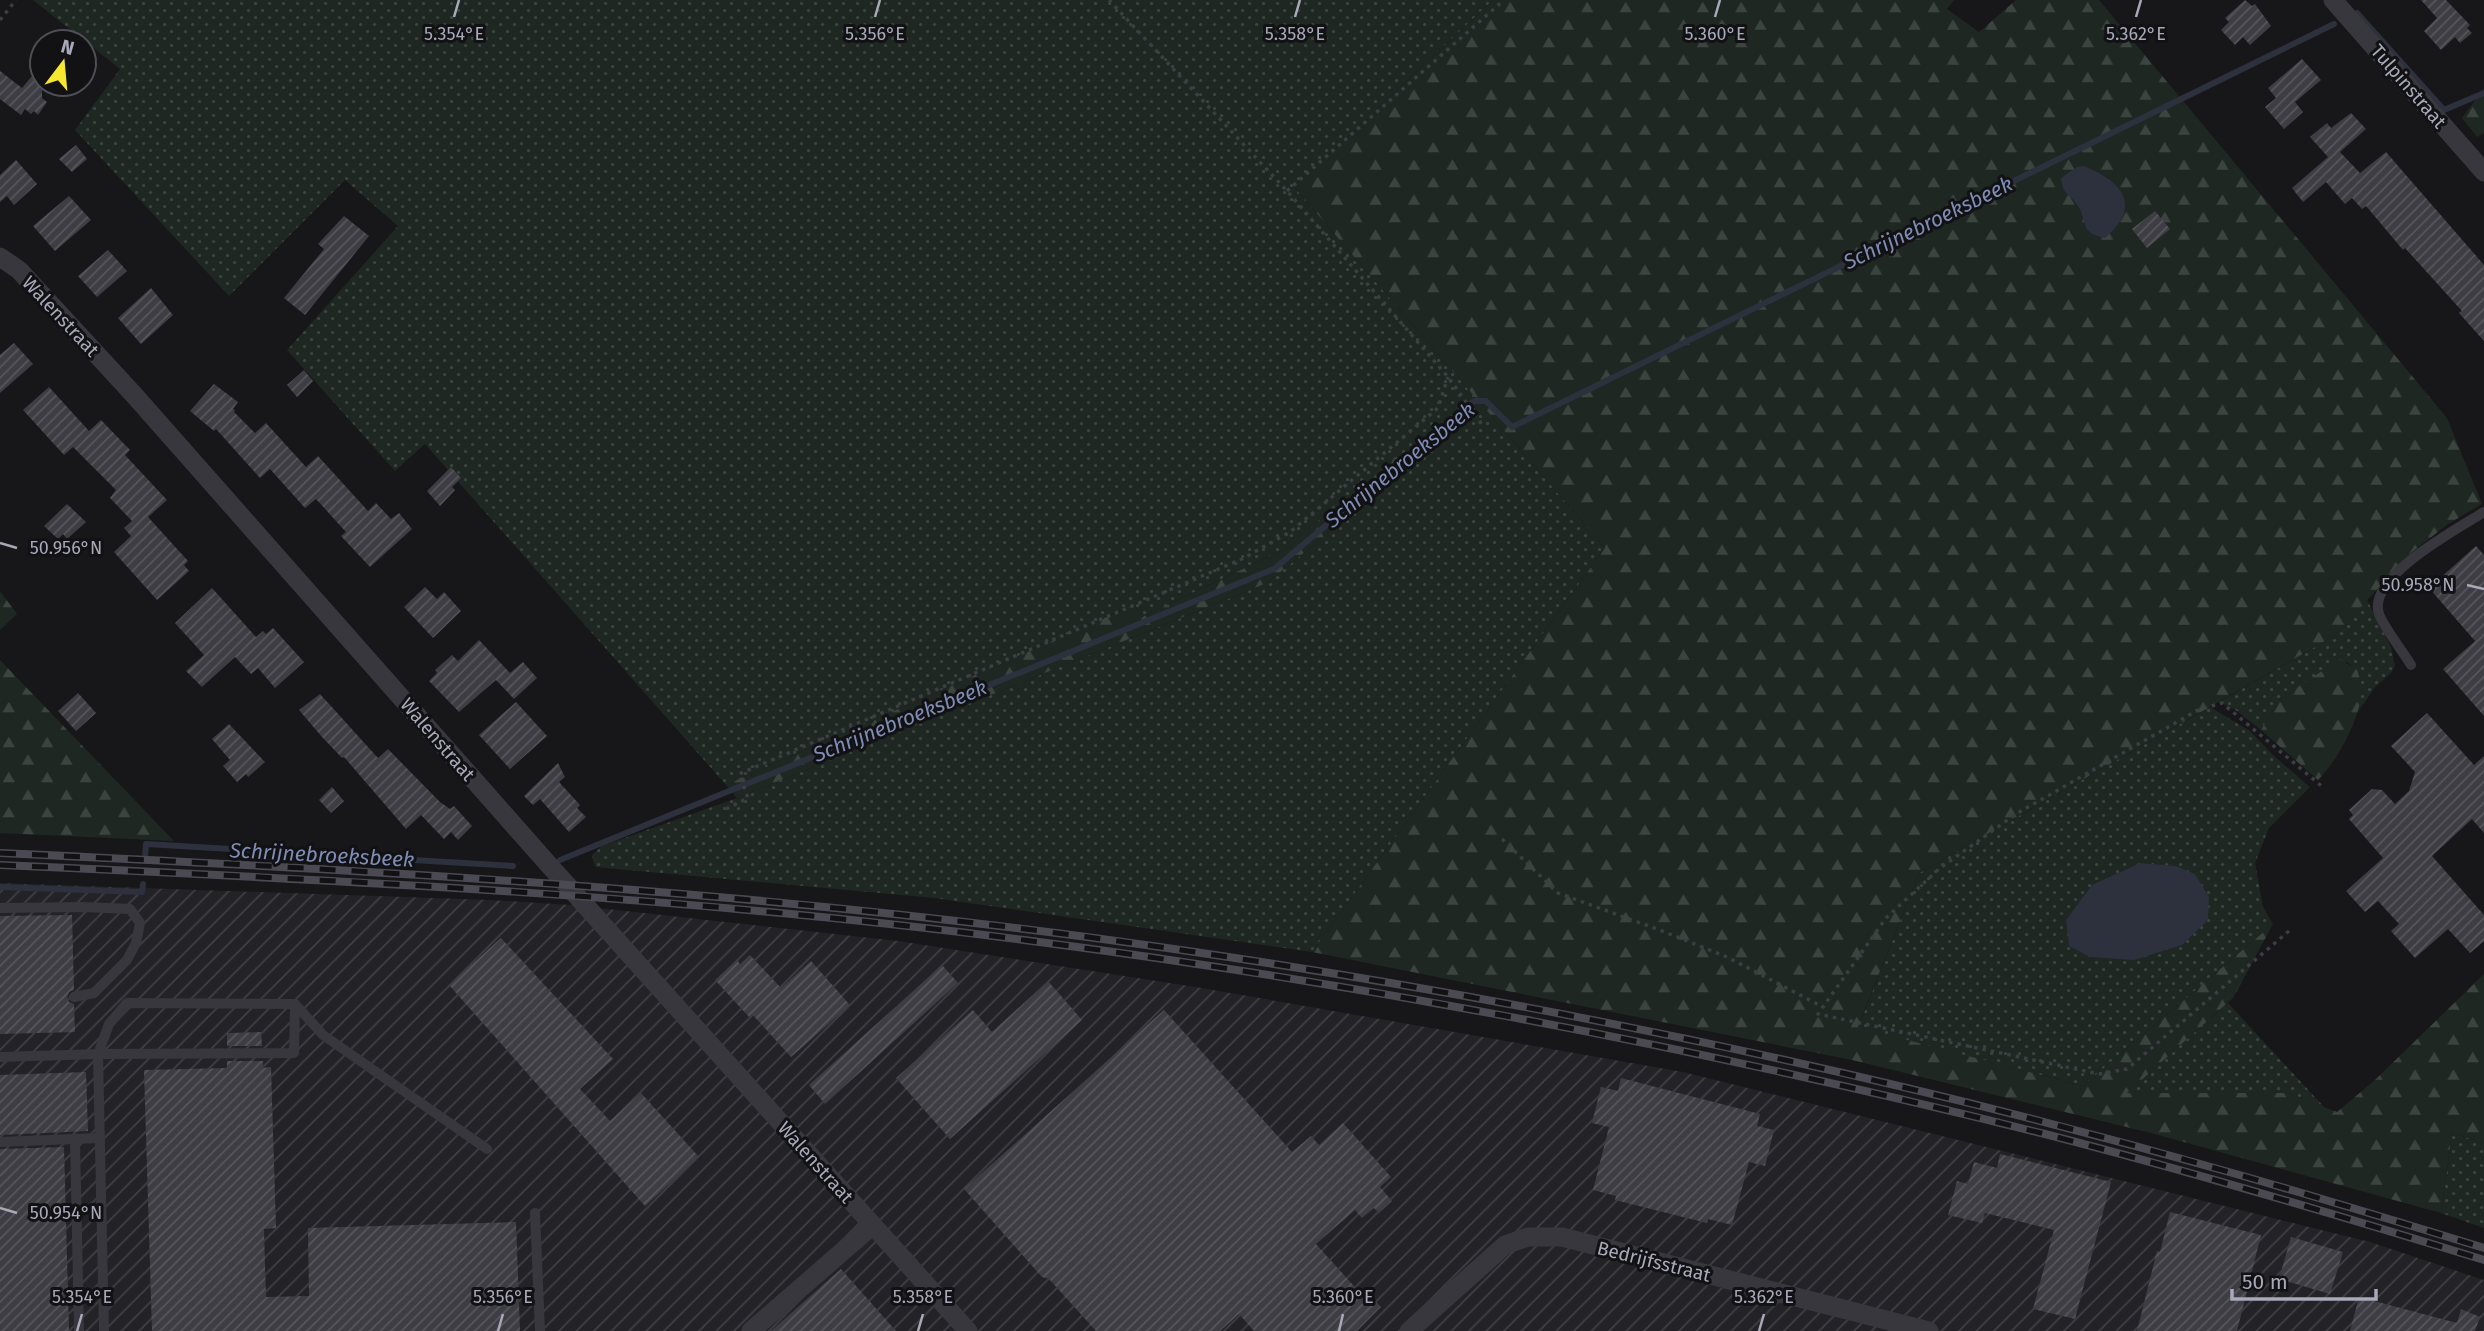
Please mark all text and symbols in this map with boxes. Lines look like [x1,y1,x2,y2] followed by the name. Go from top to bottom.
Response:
[424,23,484,45] text: 5.354°E
[845,23,905,45] text: 5.356°E
[1265,23,1325,45] text: 5.358°E
[1684,23,1746,45] text: 5.360°E
[2106,23,2166,45] text: 5.362°E
[28,28,98,98] north arrow
[58,34,77,60] text: N
[2366,40,2451,133] street label: Tulpinstraat
[1838,171,2017,276] water label: Schrijnebroeksbeek
[17,271,104,362] street label: Walenstraat
[1319,397,1480,534] water label: Schrijnebroeksbeek
[30,537,102,559] text: 50.956°N
[2381,574,2455,596] text: 50.958°N
[808,674,991,768] water label: Schrijnebroeksbeek
[395,693,480,785] street label: Walenstraat
[228,837,415,873] water label: Schrijnebroeksbeek
[773,1117,858,1208] street label: Walenstraat
[30,1202,102,1224] text: 50.954°N
[1595,1236,1713,1287] street label: Bedrijfsstraat
[2232,1258,2376,1302] scale bar
[2242,1269,2288,1295] text: 50 m
[52,1286,112,1308] text: 5.354°E
[473,1286,533,1308] text: 5.356°E
[893,1286,953,1308] text: 5.358°E
[1312,1286,1374,1308] text: 5.360°E
[1734,1286,1794,1308] text: 5.362°E

